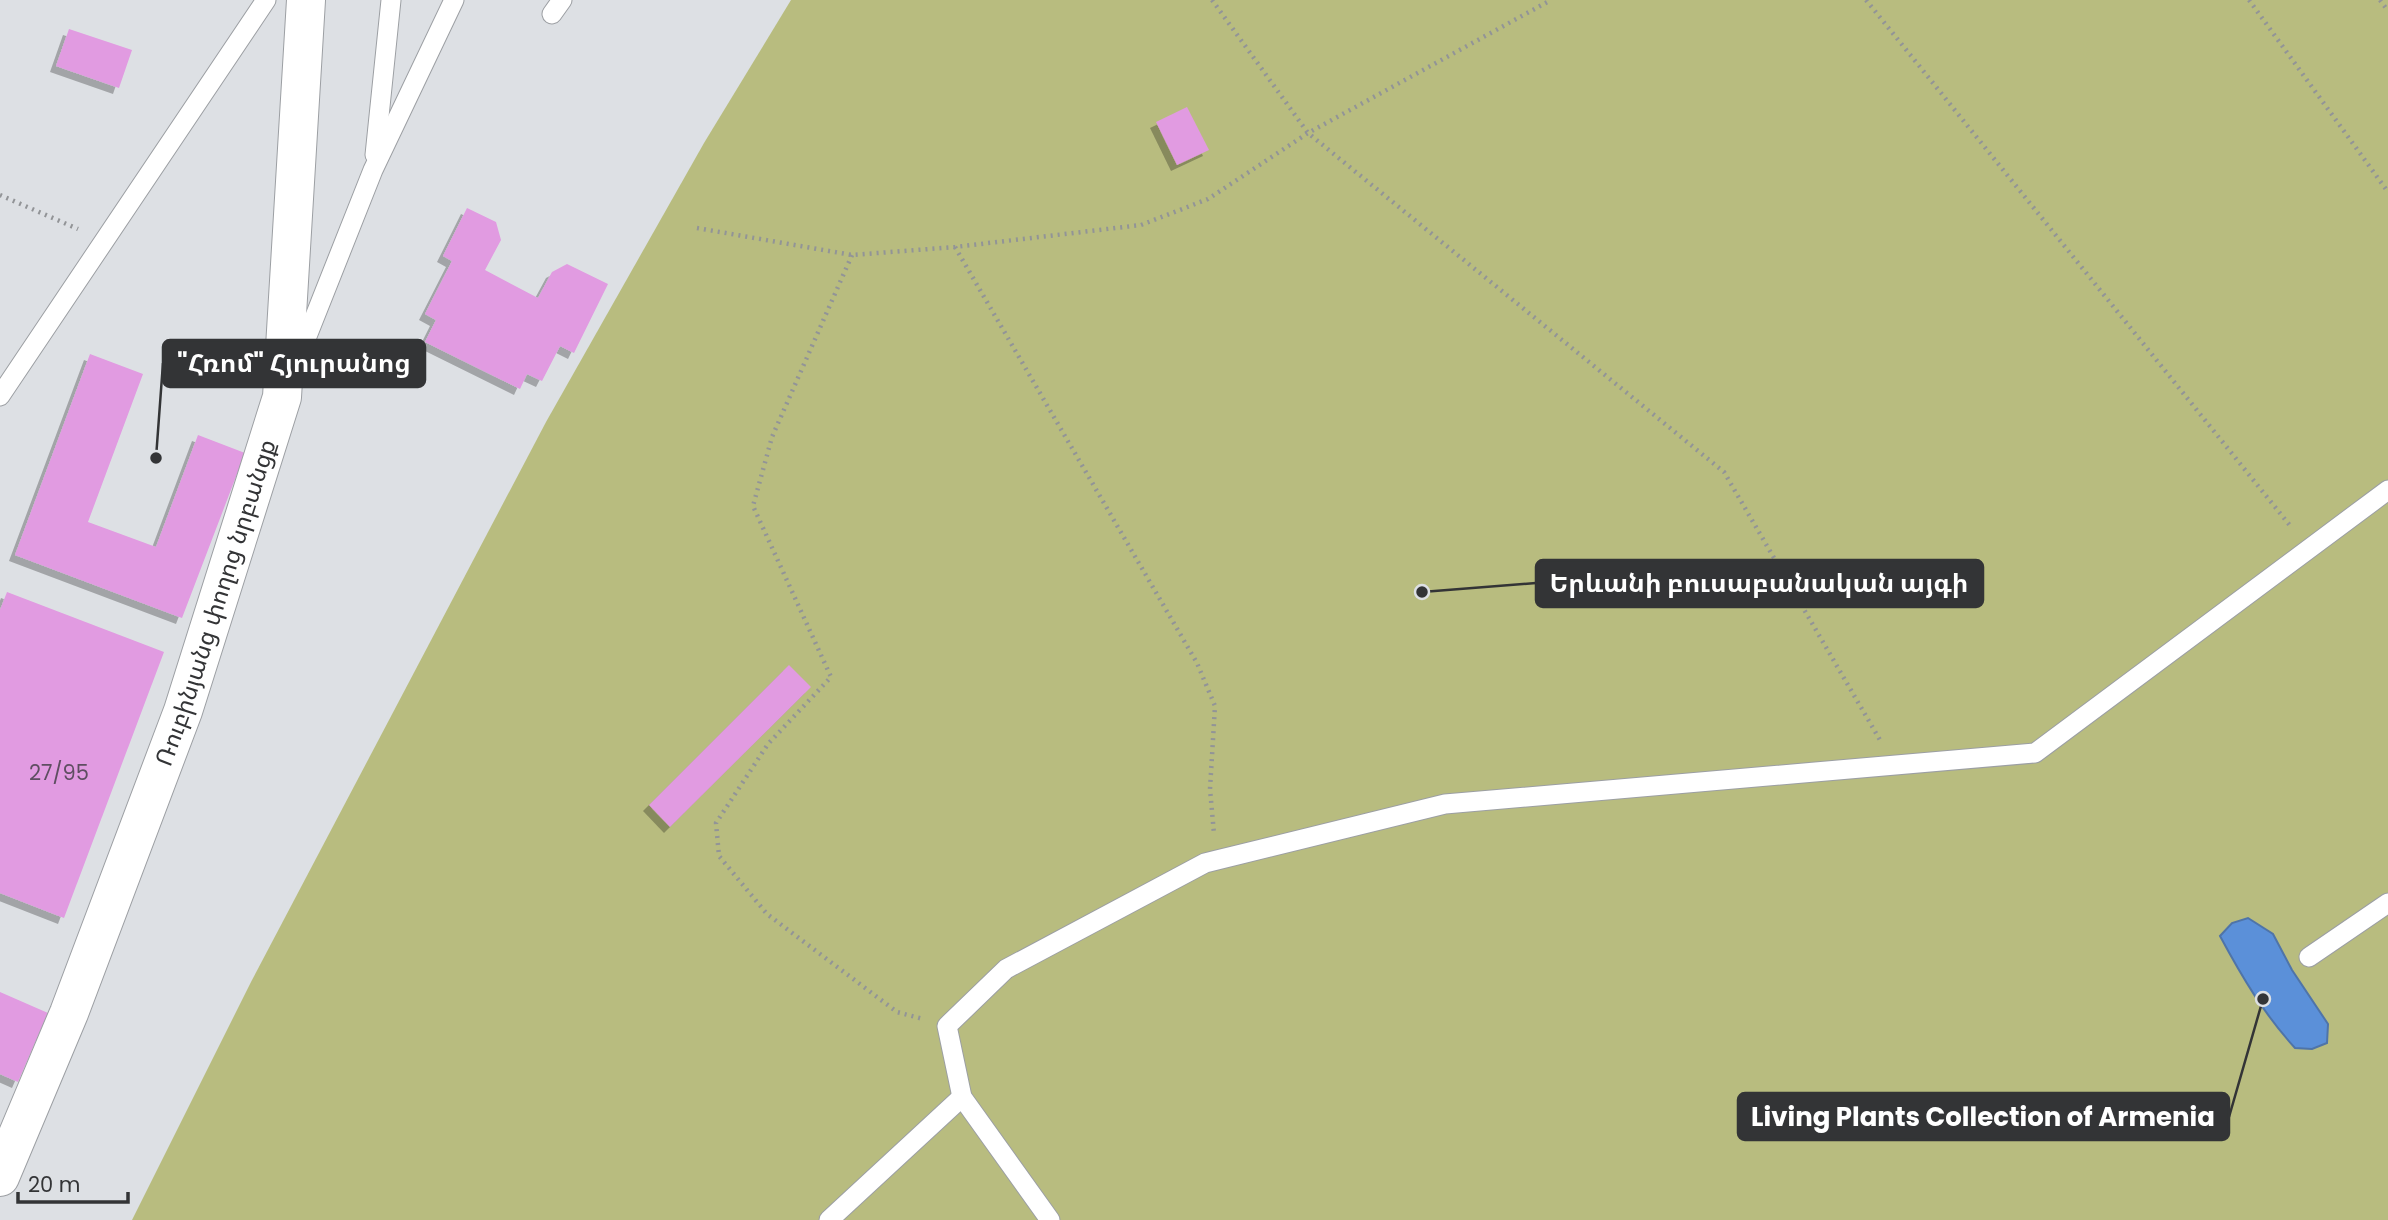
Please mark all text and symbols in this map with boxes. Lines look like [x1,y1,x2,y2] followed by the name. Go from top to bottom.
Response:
[163,340,425,387] callout: "Հռոմ" Հյուրանոց
[177,345,411,381] text: "Հռոմ" Հյուրանոց
[147,435,284,770] street label: Ռուբինյանց փողոց նրբանցք
[1536,560,1983,607] callout: Երևանի բուսաբանական այգի
[1550,565,1968,601] text: Երևանի բուսաբանական այգի
[29,758,89,787] house number: 27/95
[1738,1093,2229,1140] callout: Living Plants Collection of Armenia
[1751,1099,2215,1135] text: Living Plants Collection of Armenia
[18,1160,128,1204] scale bar
[28,1170,81,1199] text: 20 m

